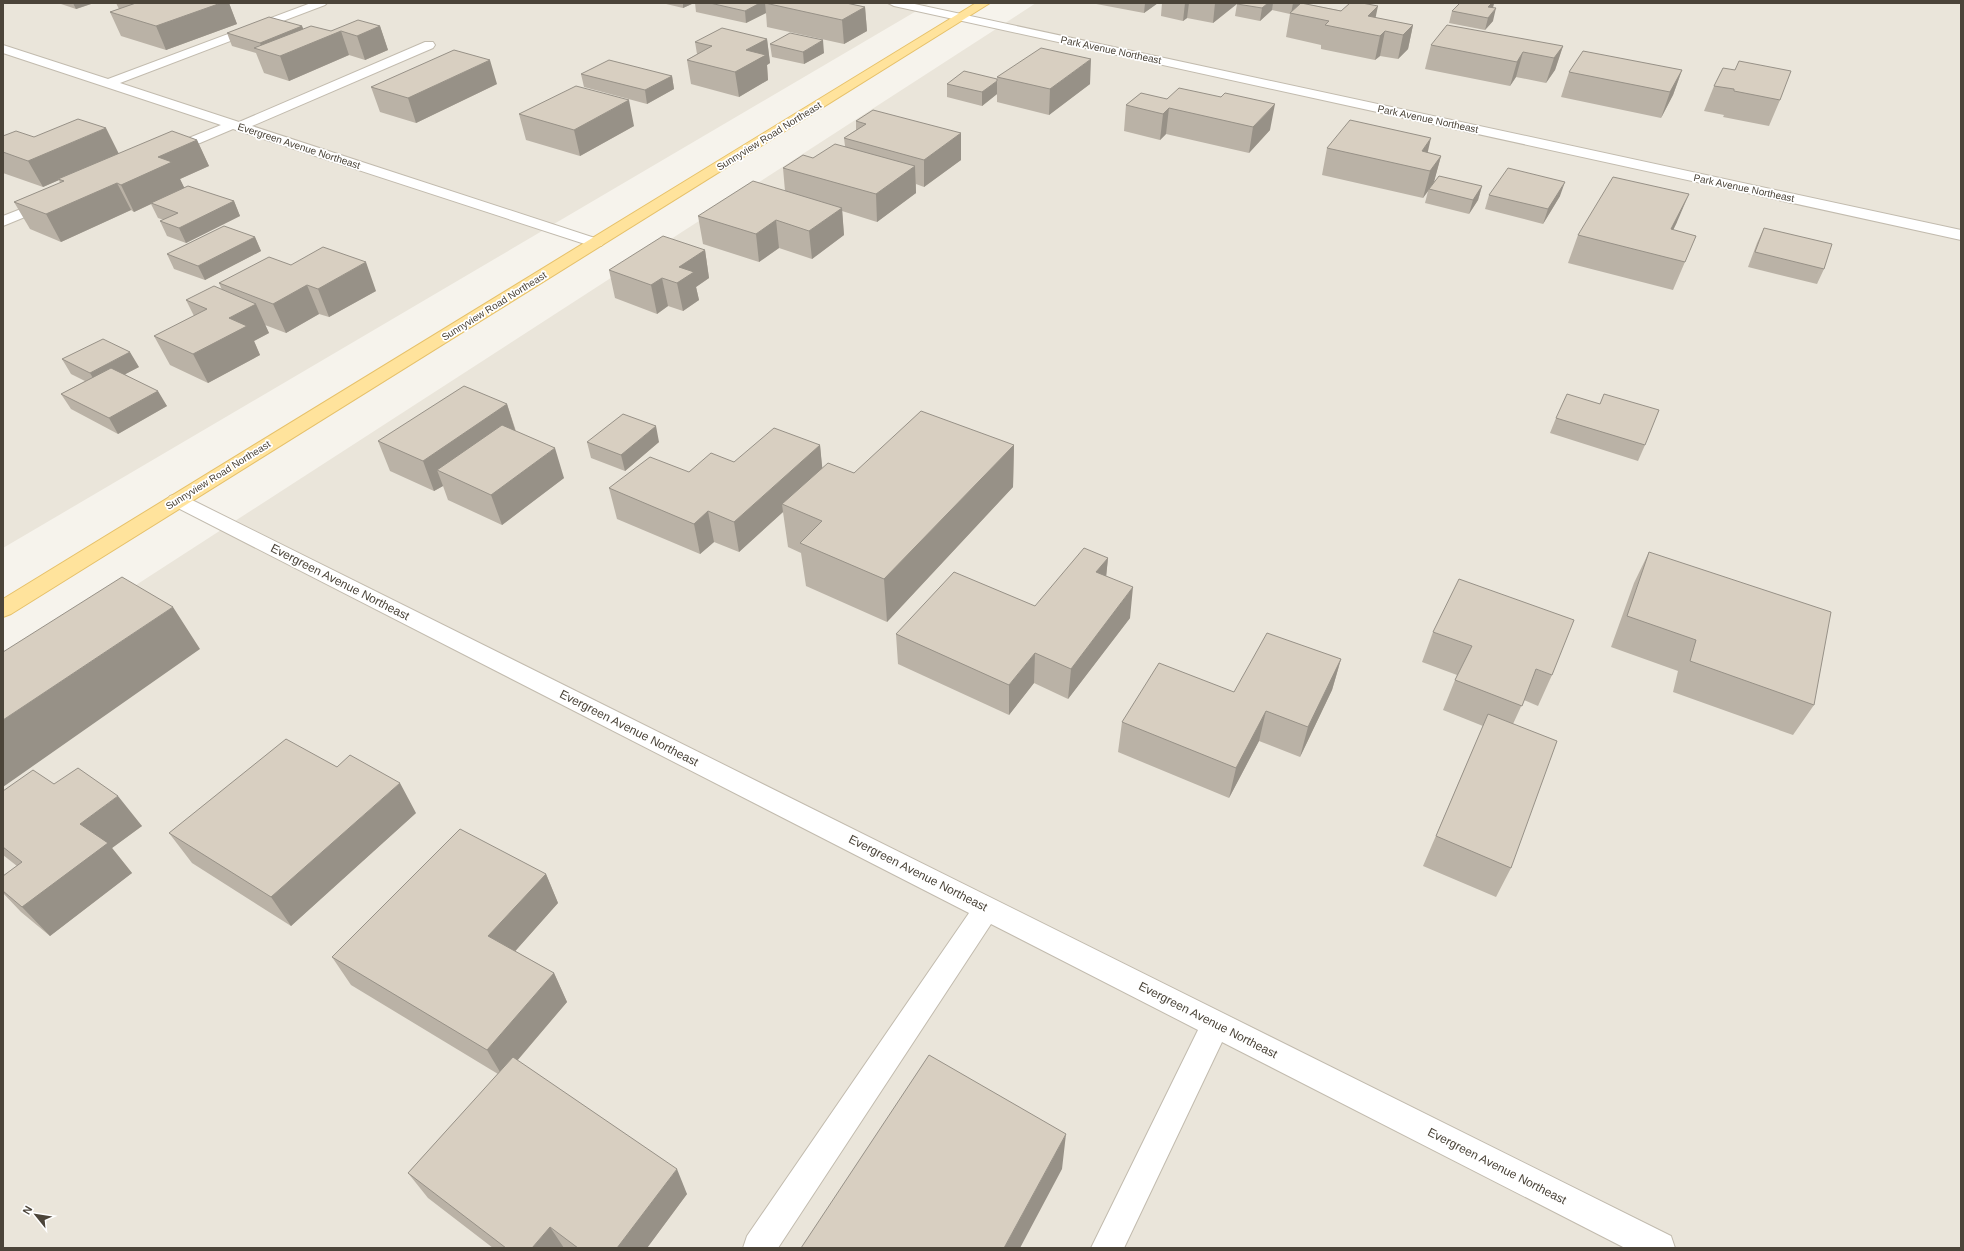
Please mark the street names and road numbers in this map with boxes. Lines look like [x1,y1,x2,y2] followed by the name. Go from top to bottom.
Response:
[1060,34,1163,66] street label: Park Avenue Northeast
[715,99,823,173] street label: Sunnyview Road Northeast
[1377,103,1480,135] street label: Park Avenue Northeast
[236,121,362,171] street label: Evergreen Avenue Northeast
[1693,172,1796,204] street label: Park Avenue Northeast
[440,269,548,343] street label: Sunnyview Road Northeast
[164,438,272,512] street label: Sunnyview Road Northeast
[268,541,412,623] street label: Evergreen Avenue Northeast
[557,687,701,769] street label: Evergreen Avenue Northeast
[846,832,990,914] street label: Evergreen Avenue Northeast
[1136,979,1280,1061] street label: Evergreen Avenue Northeast
[1425,1125,1569,1207] street label: Evergreen Avenue Northeast

